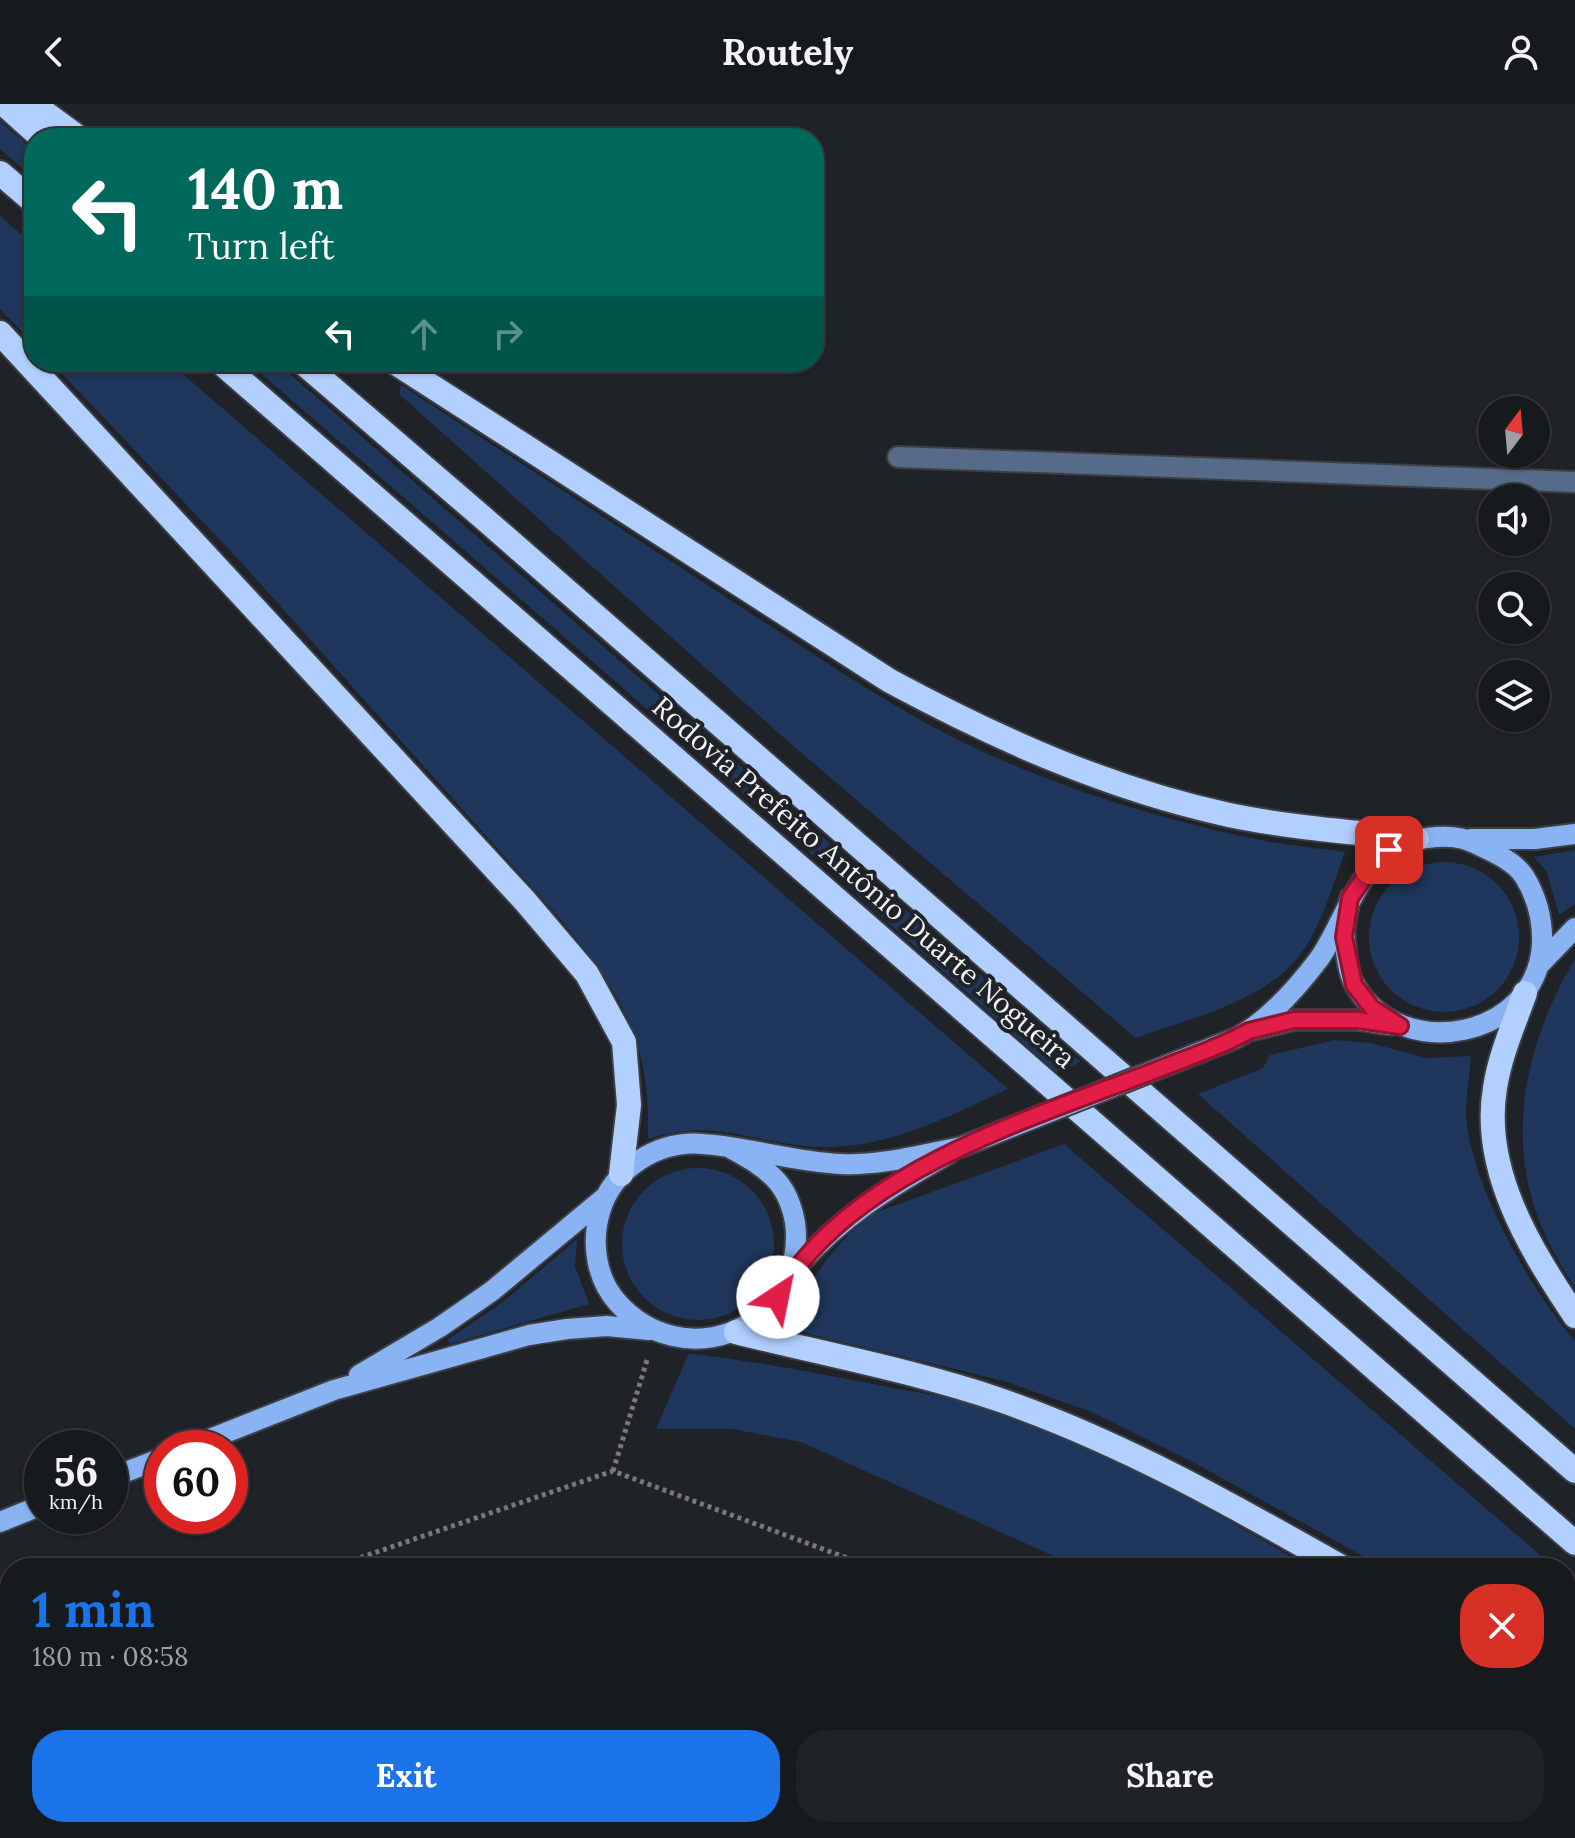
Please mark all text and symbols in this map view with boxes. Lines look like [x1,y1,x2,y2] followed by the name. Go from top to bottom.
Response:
[722,29,853,75] text: Routely
[32,30,76,74] icon: back
[1499,30,1543,74] icon: person
[188,153,343,224] text: 140 m
[56,160,160,264] icon: left
[188,223,335,269] text: Turn left
[318,312,362,356] icon: left
[402,312,446,356] icon: ahead
[486,312,530,356] icon: right
[1478,396,1550,468] north arrow
[1478,396,1550,732] map controls
[1478,484,1550,556] button: sound
[1478,572,1550,644] button: search
[1478,660,1550,732] button: layers
[645,688,1083,1076] street label: Rodovia Prefeito Antônio Duarte Nogueira
[1355,816,1423,884] pin
[1367,828,1411,872] icon: arrive
[736,1255,820,1339] position arrow
[144,1430,248,1534] speed limit sign: 60
[54,1446,98,1497] text: 56
[49,1489,103,1514] text: km/h
[32,1579,155,1640] text: 1 min
[1460,1584,1544,1668] button: close
[32,1640,189,1673] text: 180 m · 08:58
[32,1730,780,1822] button: Exit
[796,1730,1544,1822] button: Share

